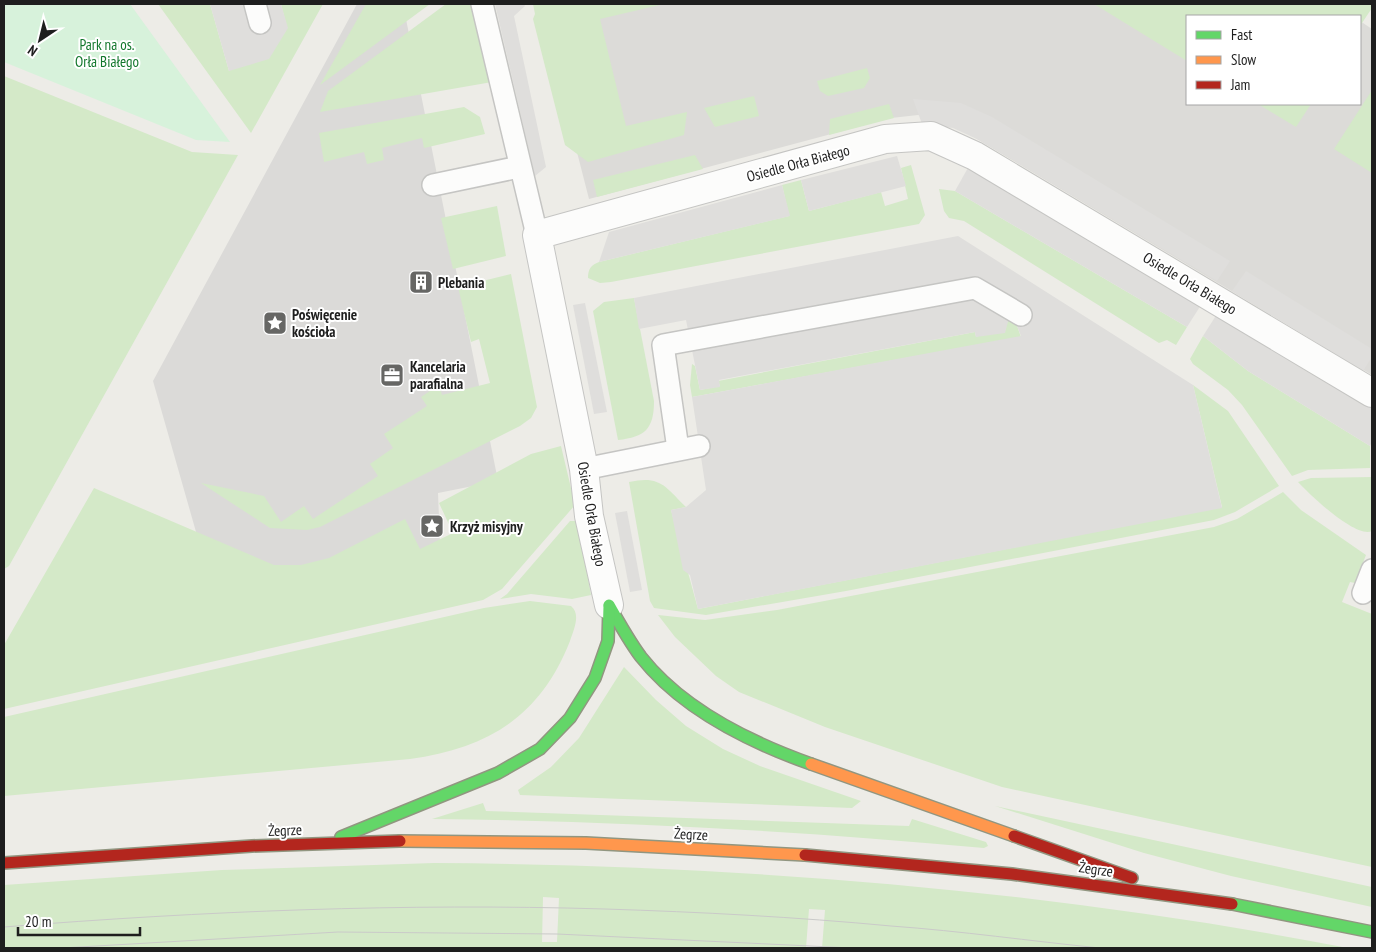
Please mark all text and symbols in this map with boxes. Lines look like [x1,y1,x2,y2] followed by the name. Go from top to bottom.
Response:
[15,15,65,65] north arrow
[1186,15,1361,105] legend
[1231,25,1252,44] text: Fast
[75,35,139,71] park label: Park na os. Orła Białego
[24,41,41,60] text: N
[1231,50,1256,69] text: Slow
[1230,75,1250,94] text: Jam
[744,140,852,186] street label: Osiedle Orła Białego
[1140,248,1240,318] street label: Osiedle Orła Białego
[408,269,434,295] building icon: Plebania
[438,273,484,292] place label: Plebania
[292,305,357,341] place label: Poświęcenie kościoła
[262,310,288,336] place icon: Poświęcenie kościoła
[410,357,466,393] place label: Kancelaria parafialna
[379,362,405,388] office icon: Kancelaria parafialna
[573,460,611,568] street label: Osiedle Orła Białego
[419,513,445,539] place icon: Krzyż misyjny
[450,517,524,536] place label: Krzyż misyjny
[268,820,302,840] street label: Żegrze
[673,824,709,844] street label: Żegrze
[1078,857,1114,881] street label: Żegrze
[18,904,140,936] scale bar
[25,912,51,931] text: 20 m

